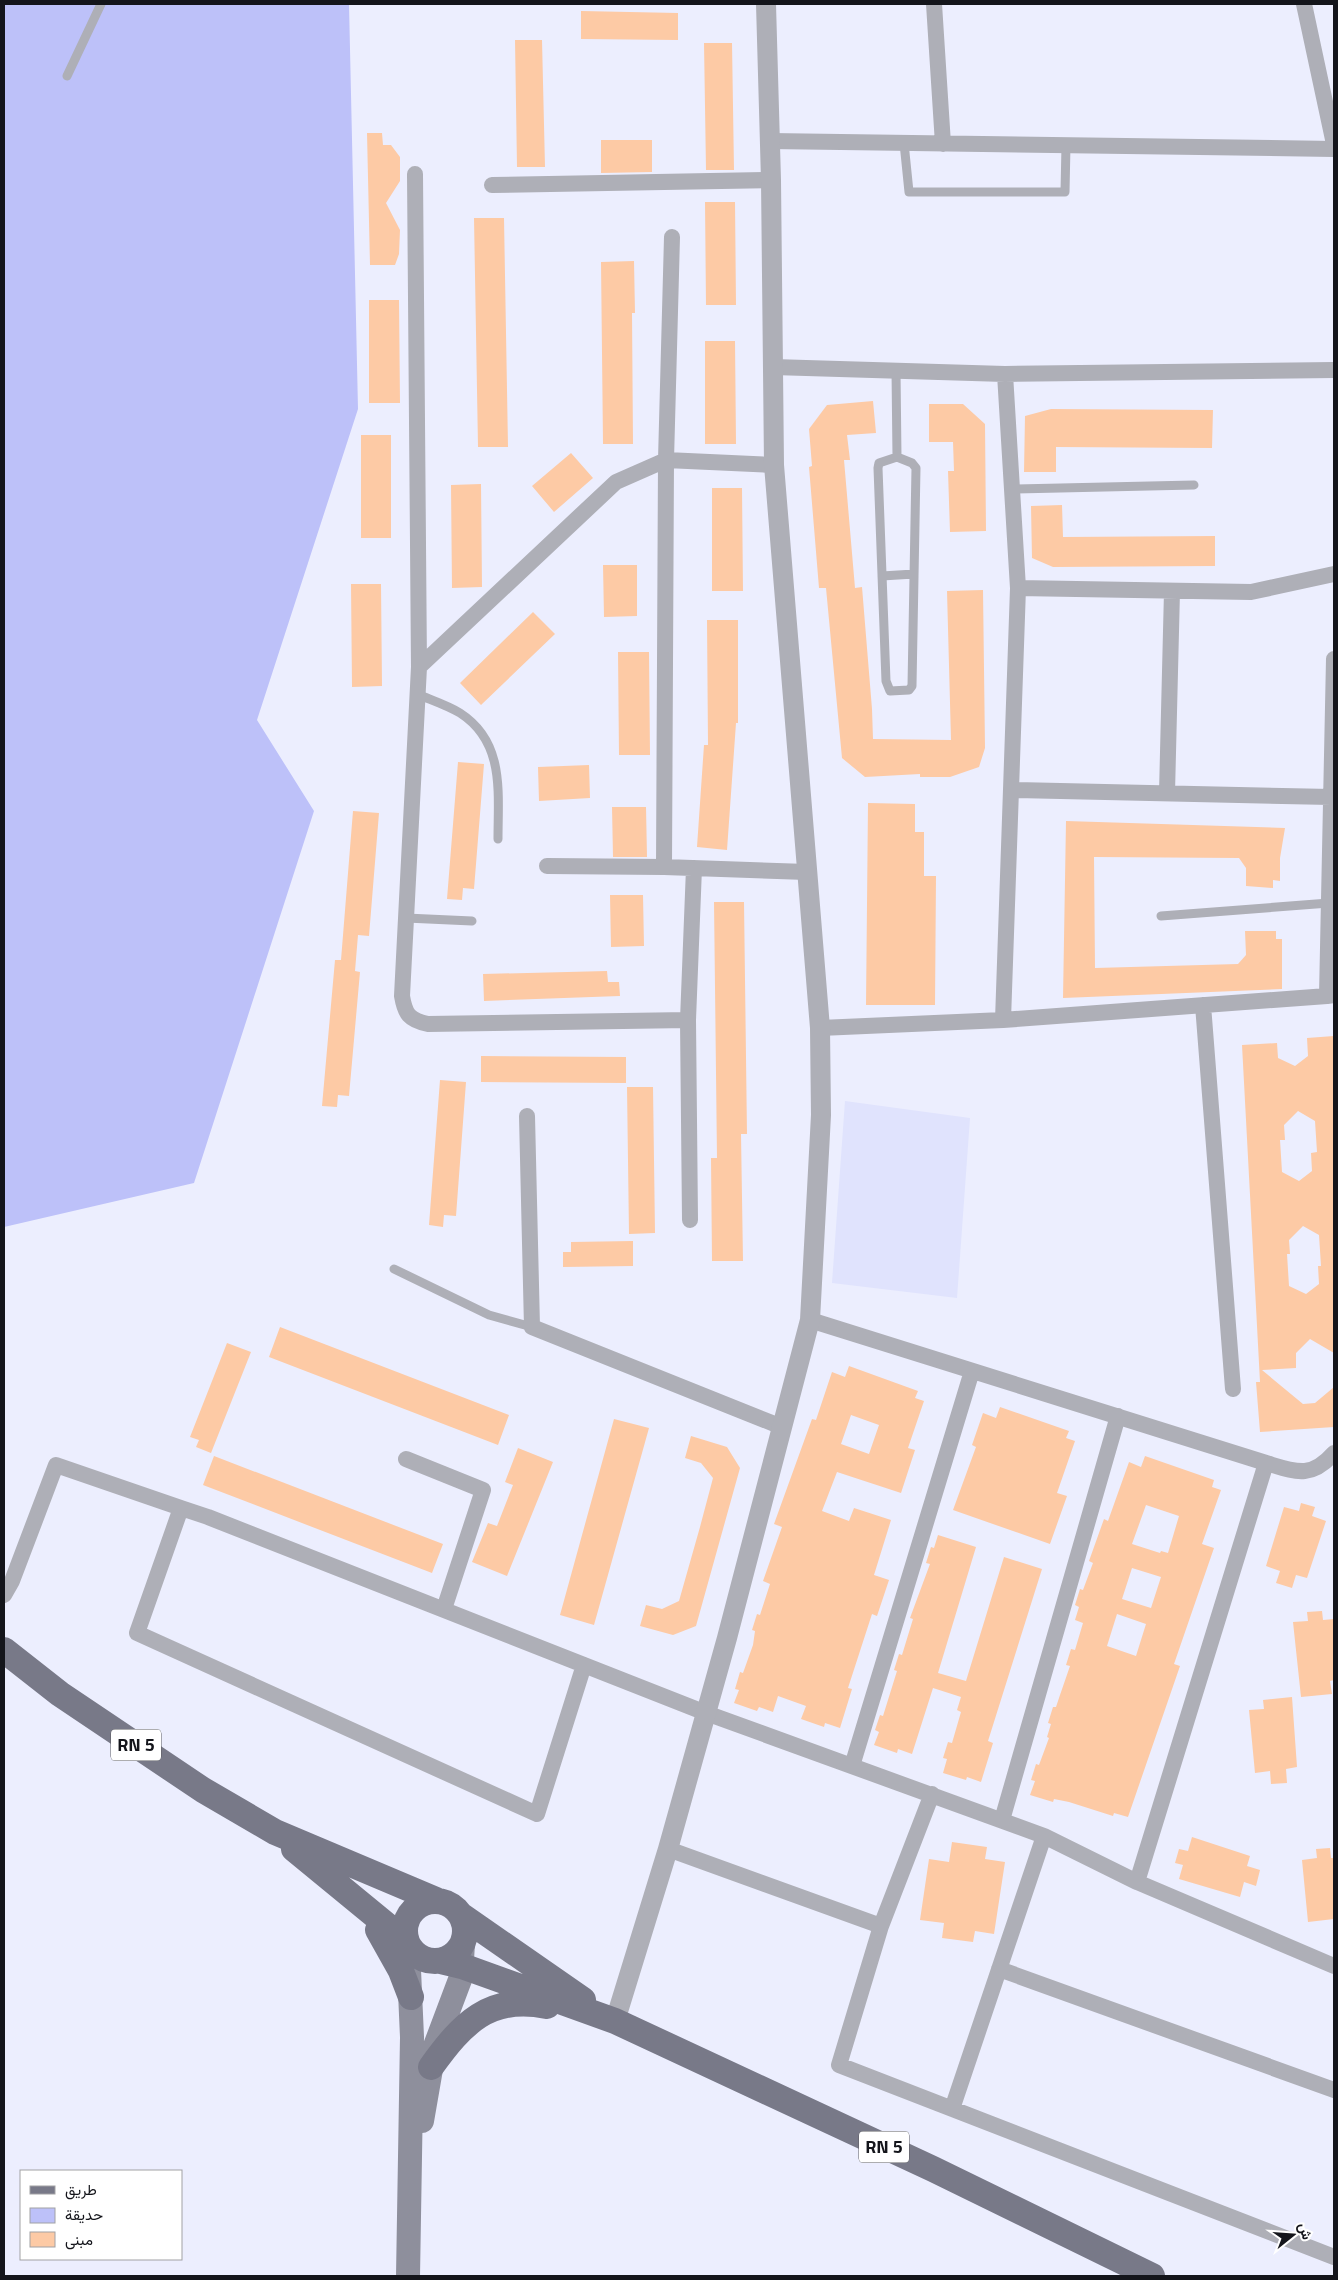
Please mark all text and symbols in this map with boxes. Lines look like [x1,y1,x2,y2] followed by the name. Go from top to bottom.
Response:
[111,1730,161,1760] road number: RN 5
[859,2132,909,2162] road number: RN 5
[20,2170,182,2260] legend
[65,2178,97,2201] text: طريق
[65,2203,103,2226] text: حديقة
[1268,2210,1318,2260] north arrow
[1293,2220,1318,2242] text: ش
[65,2228,93,2251] text: مبنى

